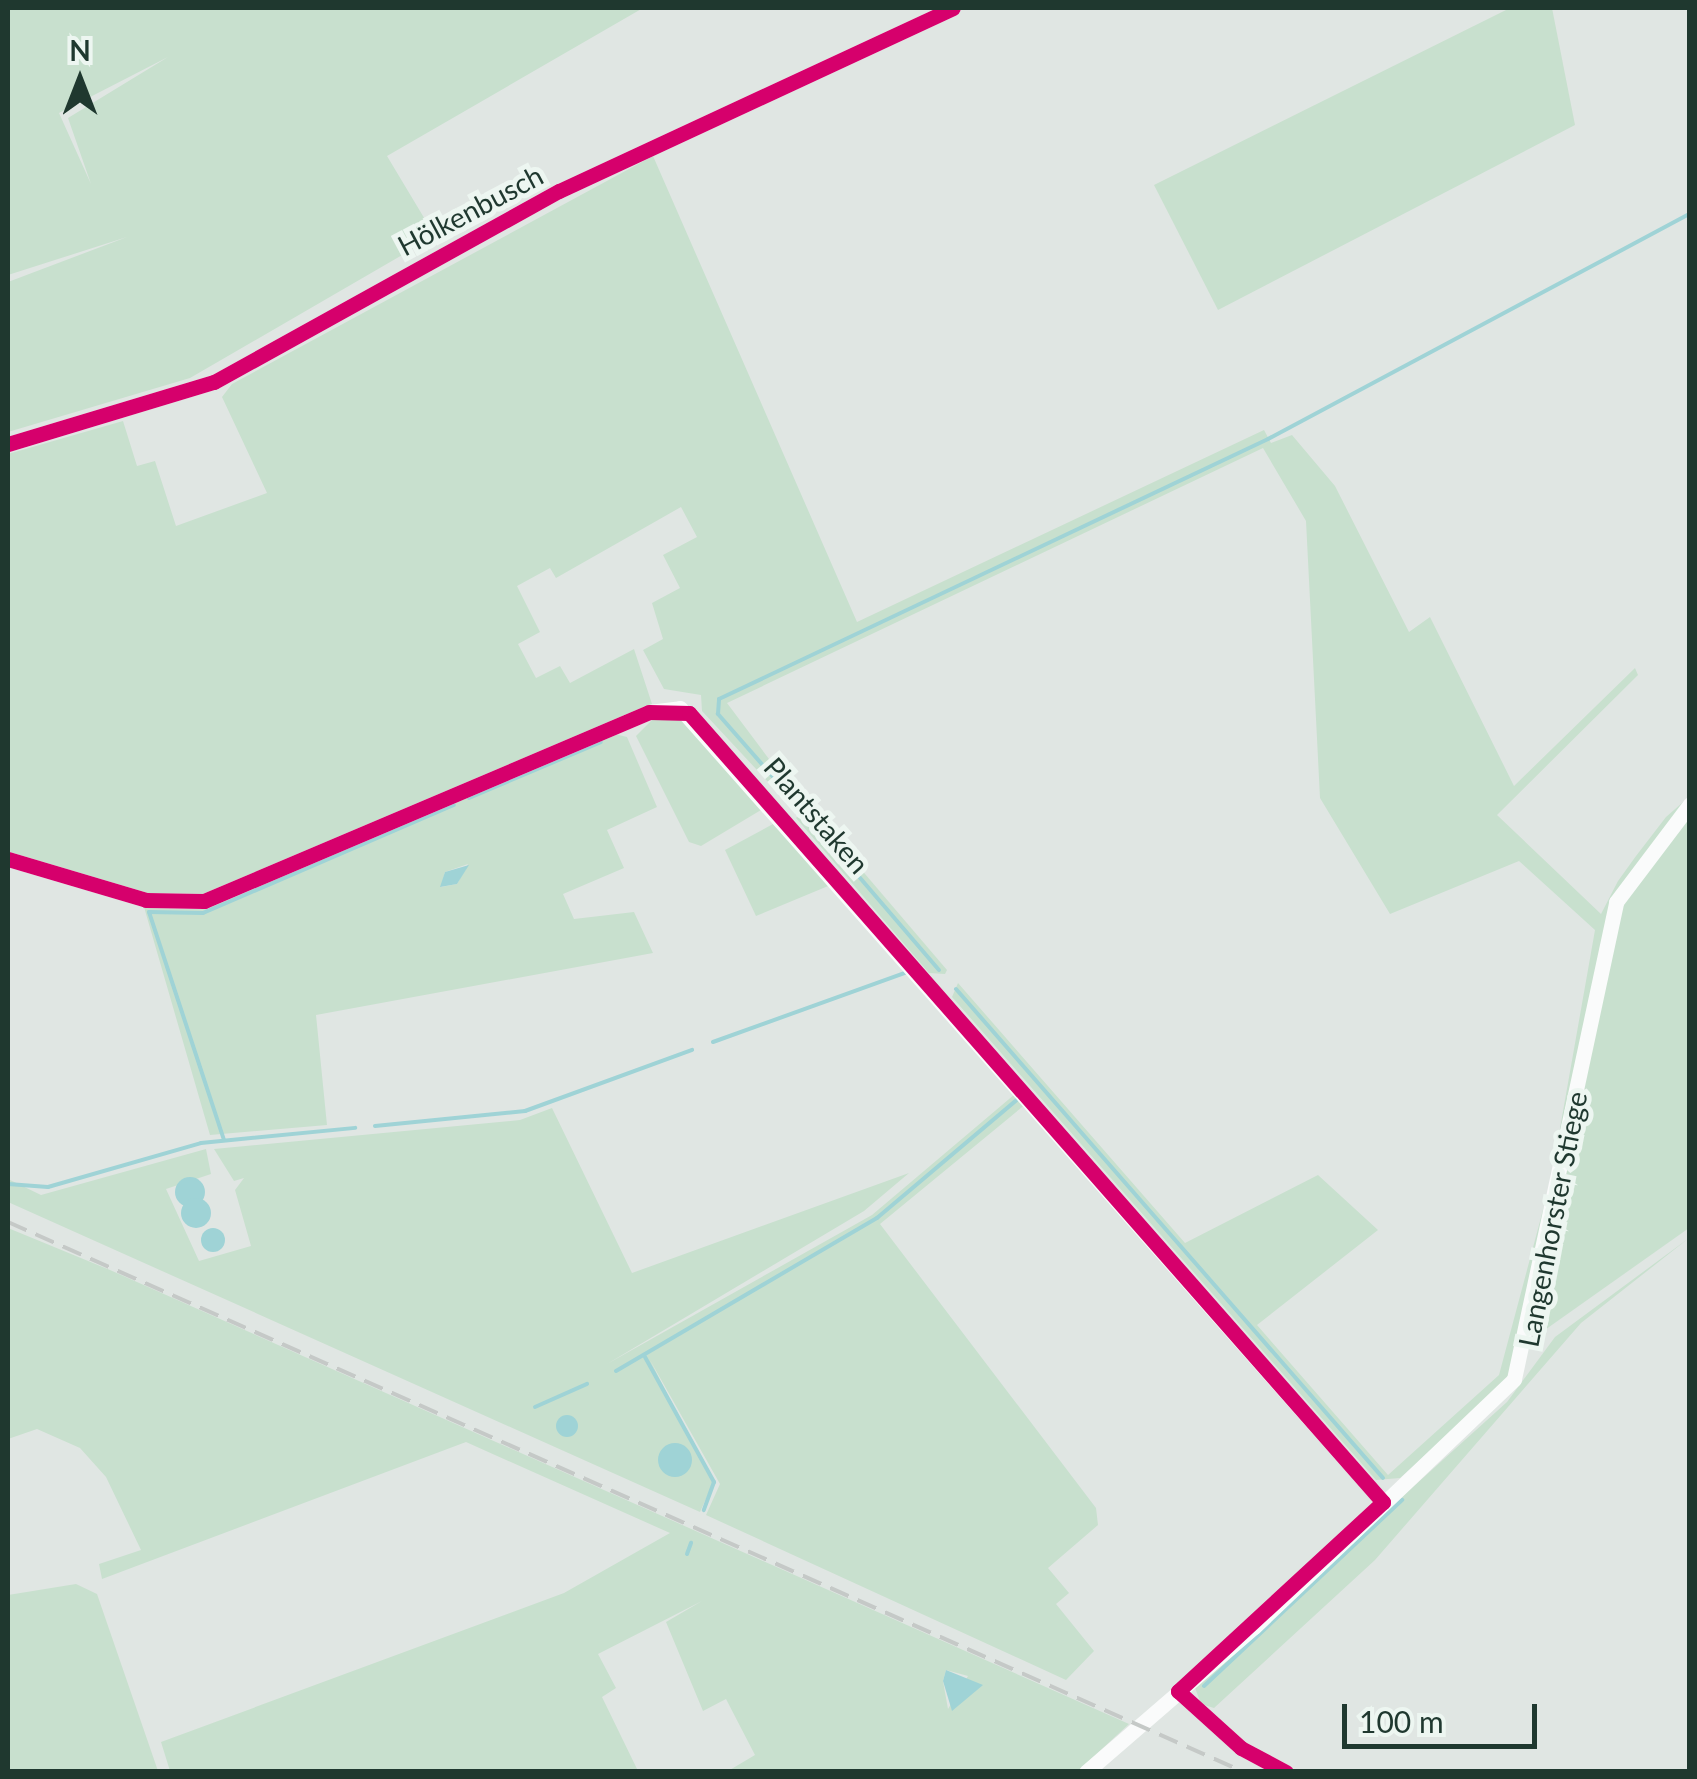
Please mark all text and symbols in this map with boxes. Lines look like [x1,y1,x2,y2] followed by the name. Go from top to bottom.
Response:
[30,30,130,130] north arrow
[69,33,91,67] text: N
[392,158,548,262] street label: Hölkenbusch
[758,750,876,880] street label: Plantstaken
[1511,1088,1593,1350] street label: Langenhorster Stiege
[1347,1684,1542,1746] scale bar
[1359,1703,1444,1739] text: 100 m

